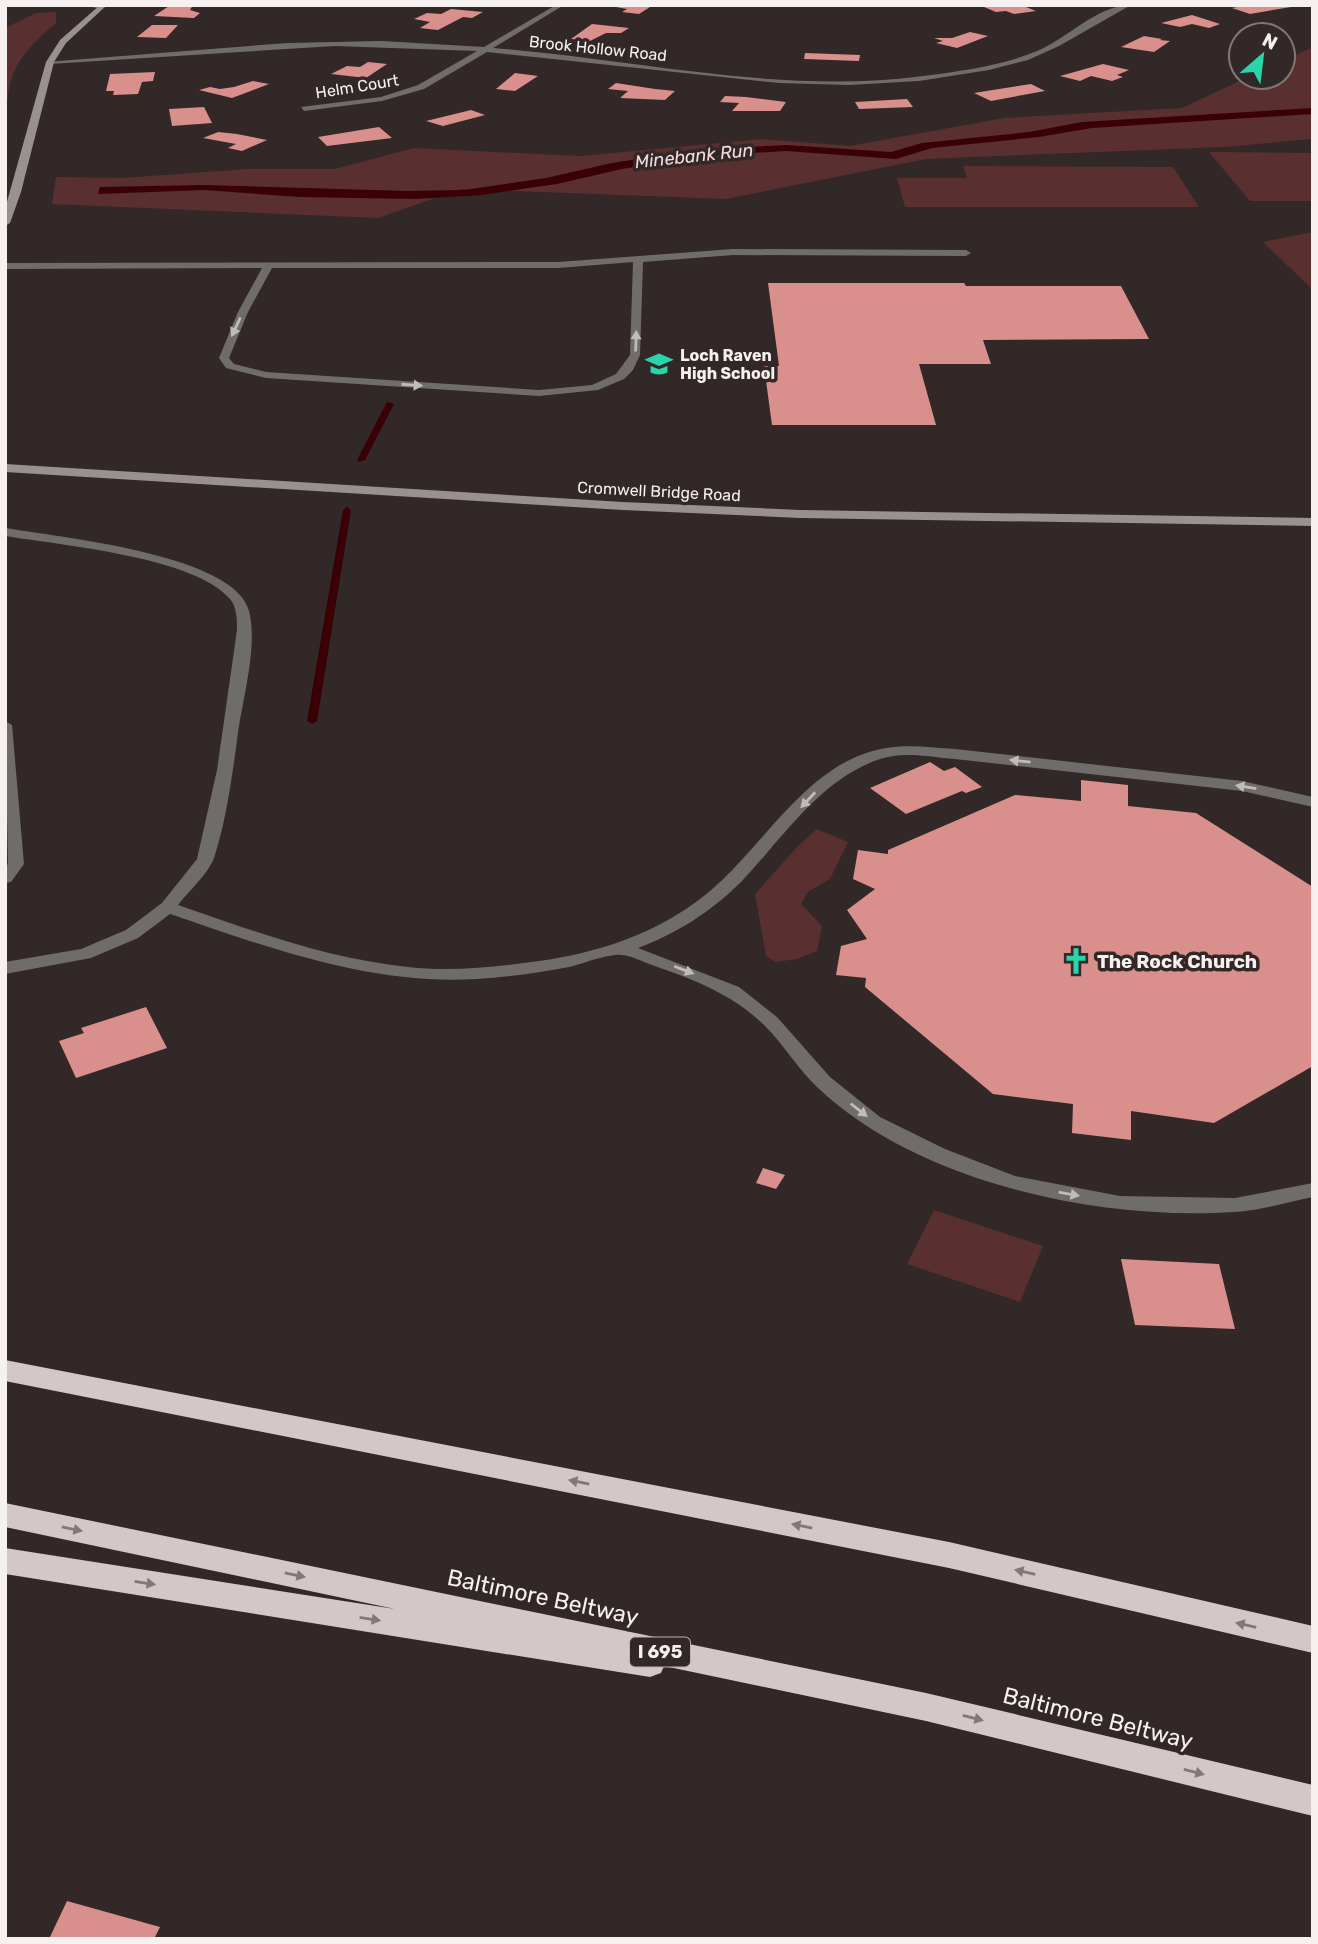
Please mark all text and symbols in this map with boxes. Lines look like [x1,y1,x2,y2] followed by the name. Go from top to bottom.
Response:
[1227,21,1297,91] north arrow
[1258,28,1281,55] text: N
[528,32,668,65] street label: Brook Hollow Road
[314,71,400,102] street label: Helm Court
[634,139,754,173] water label: Minebank Run
[230,317,242,337] one-way arrow
[630,330,641,352] one-way arrow
[680,346,775,383] place label: Loch Raven High School
[644,349,674,379] school or university icon: Loch Raven High School
[401,380,423,391] one-way arrow
[577,478,741,505] street label: Cromwell Bridge Road
[1009,756,1031,767] one-way arrow
[1235,781,1257,792] one-way arrow
[800,791,816,809] one-way arrow
[1061,946,1091,976] church icon: The Rock Church
[1097,950,1257,973] place label: The Rock Church
[674,965,695,976] one-way arrow
[850,1103,868,1118] one-way arrow
[1058,1189,1080,1200] one-way arrow
[568,1477,590,1488] one-way arrow
[791,1520,813,1531] one-way arrow
[61,1523,83,1534] one-way arrow
[445,1563,642,1631] street label: Baltimore Beltway
[1014,1567,1036,1578] one-way arrow
[284,1570,306,1581] one-way arrow
[134,1578,156,1589] one-way arrow
[359,1614,381,1625] one-way arrow
[1235,1619,1257,1630] one-way arrow
[630,1638,690,1666] road number: I 695
[1000,1681,1196,1755] street label: Baltimore Beltway
[962,1713,984,1724] one-way arrow
[1183,1767,1205,1778] one-way arrow

